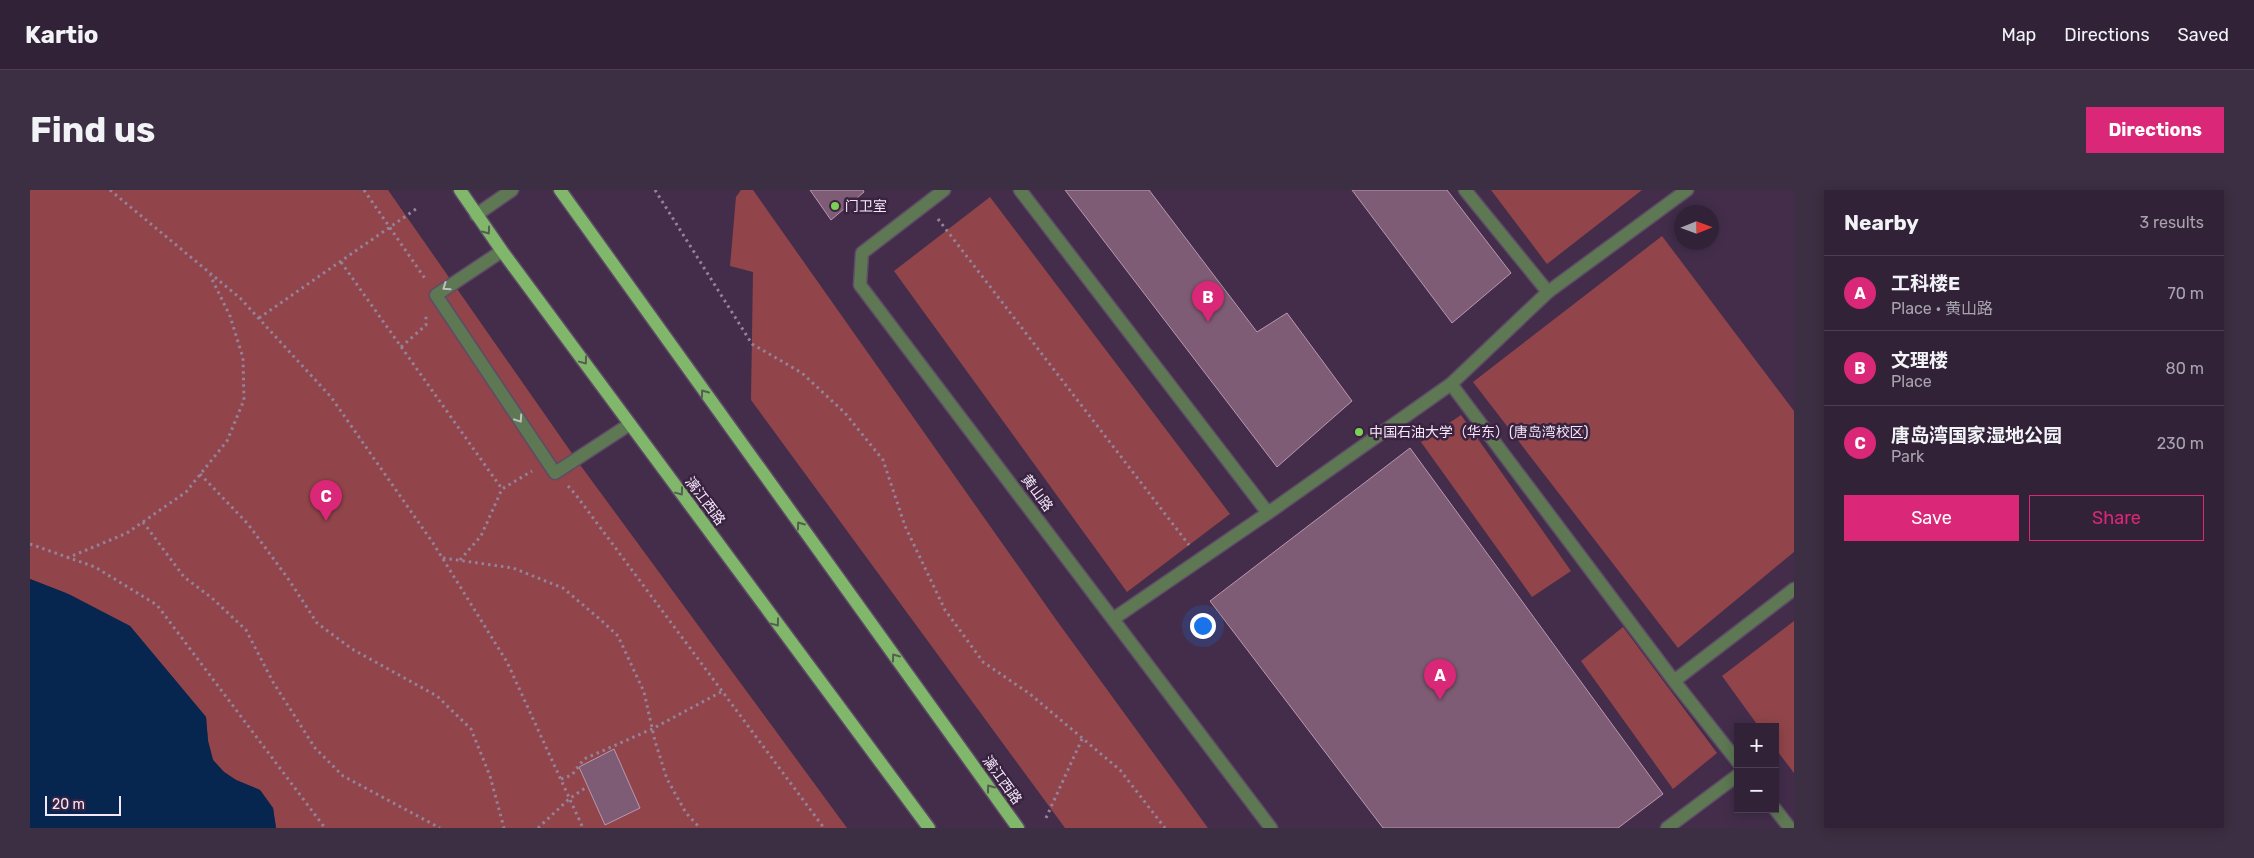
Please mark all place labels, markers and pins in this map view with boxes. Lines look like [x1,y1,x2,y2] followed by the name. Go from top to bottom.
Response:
[845,198,887,215] place label: 门卫室
[829,200,841,212] marker: 门卫室
[1192,281,1224,322] pin: B
[1369,424,1589,441] place label: 中国石油大学（华东）(唐岛湾校区)
[1353,426,1365,438] marker: 中国石油大学（华东）(唐岛湾校区)
[310,480,342,521] pin: C
[1424,659,1456,700] pin: A

